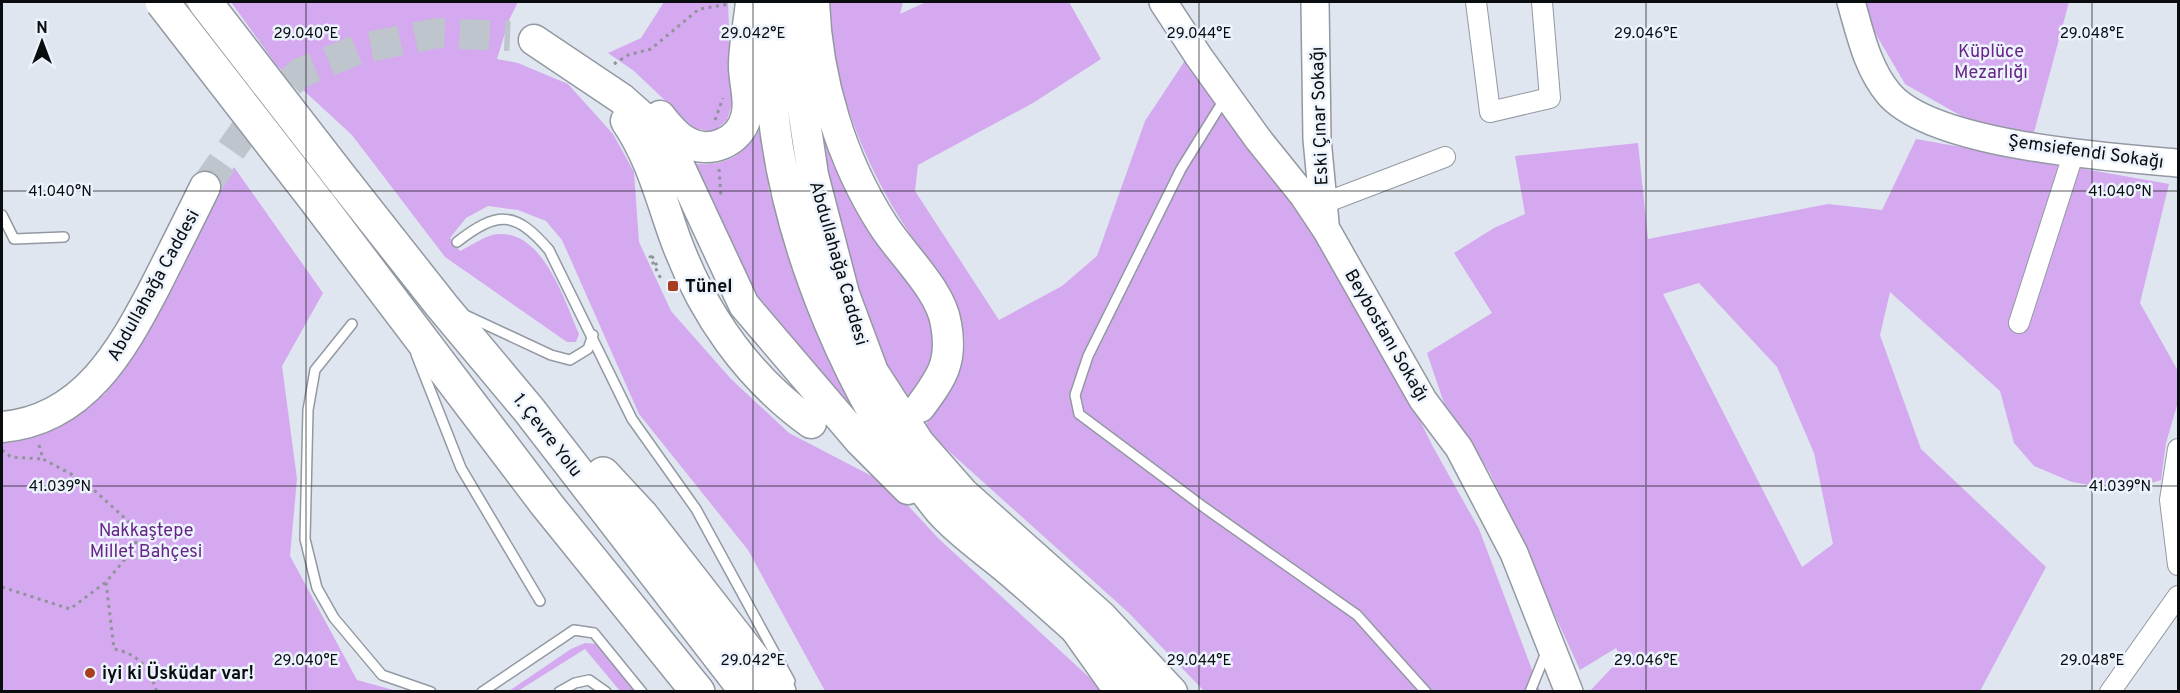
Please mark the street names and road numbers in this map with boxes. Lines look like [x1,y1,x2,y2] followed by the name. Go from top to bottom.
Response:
[1307,46,1334,186] street label: Eski Çınar Sokağı
[2007,130,2165,175] street label: Şemsiefendi Sokağı
[803,179,872,348] street label: Abdullahağa Caddesi
[103,206,206,366] street label: Abdullahağa Caddesi
[1338,265,1433,406] street label: Beybostanı Sokağı
[507,390,587,482] street label: 1. Çevre Yolu

